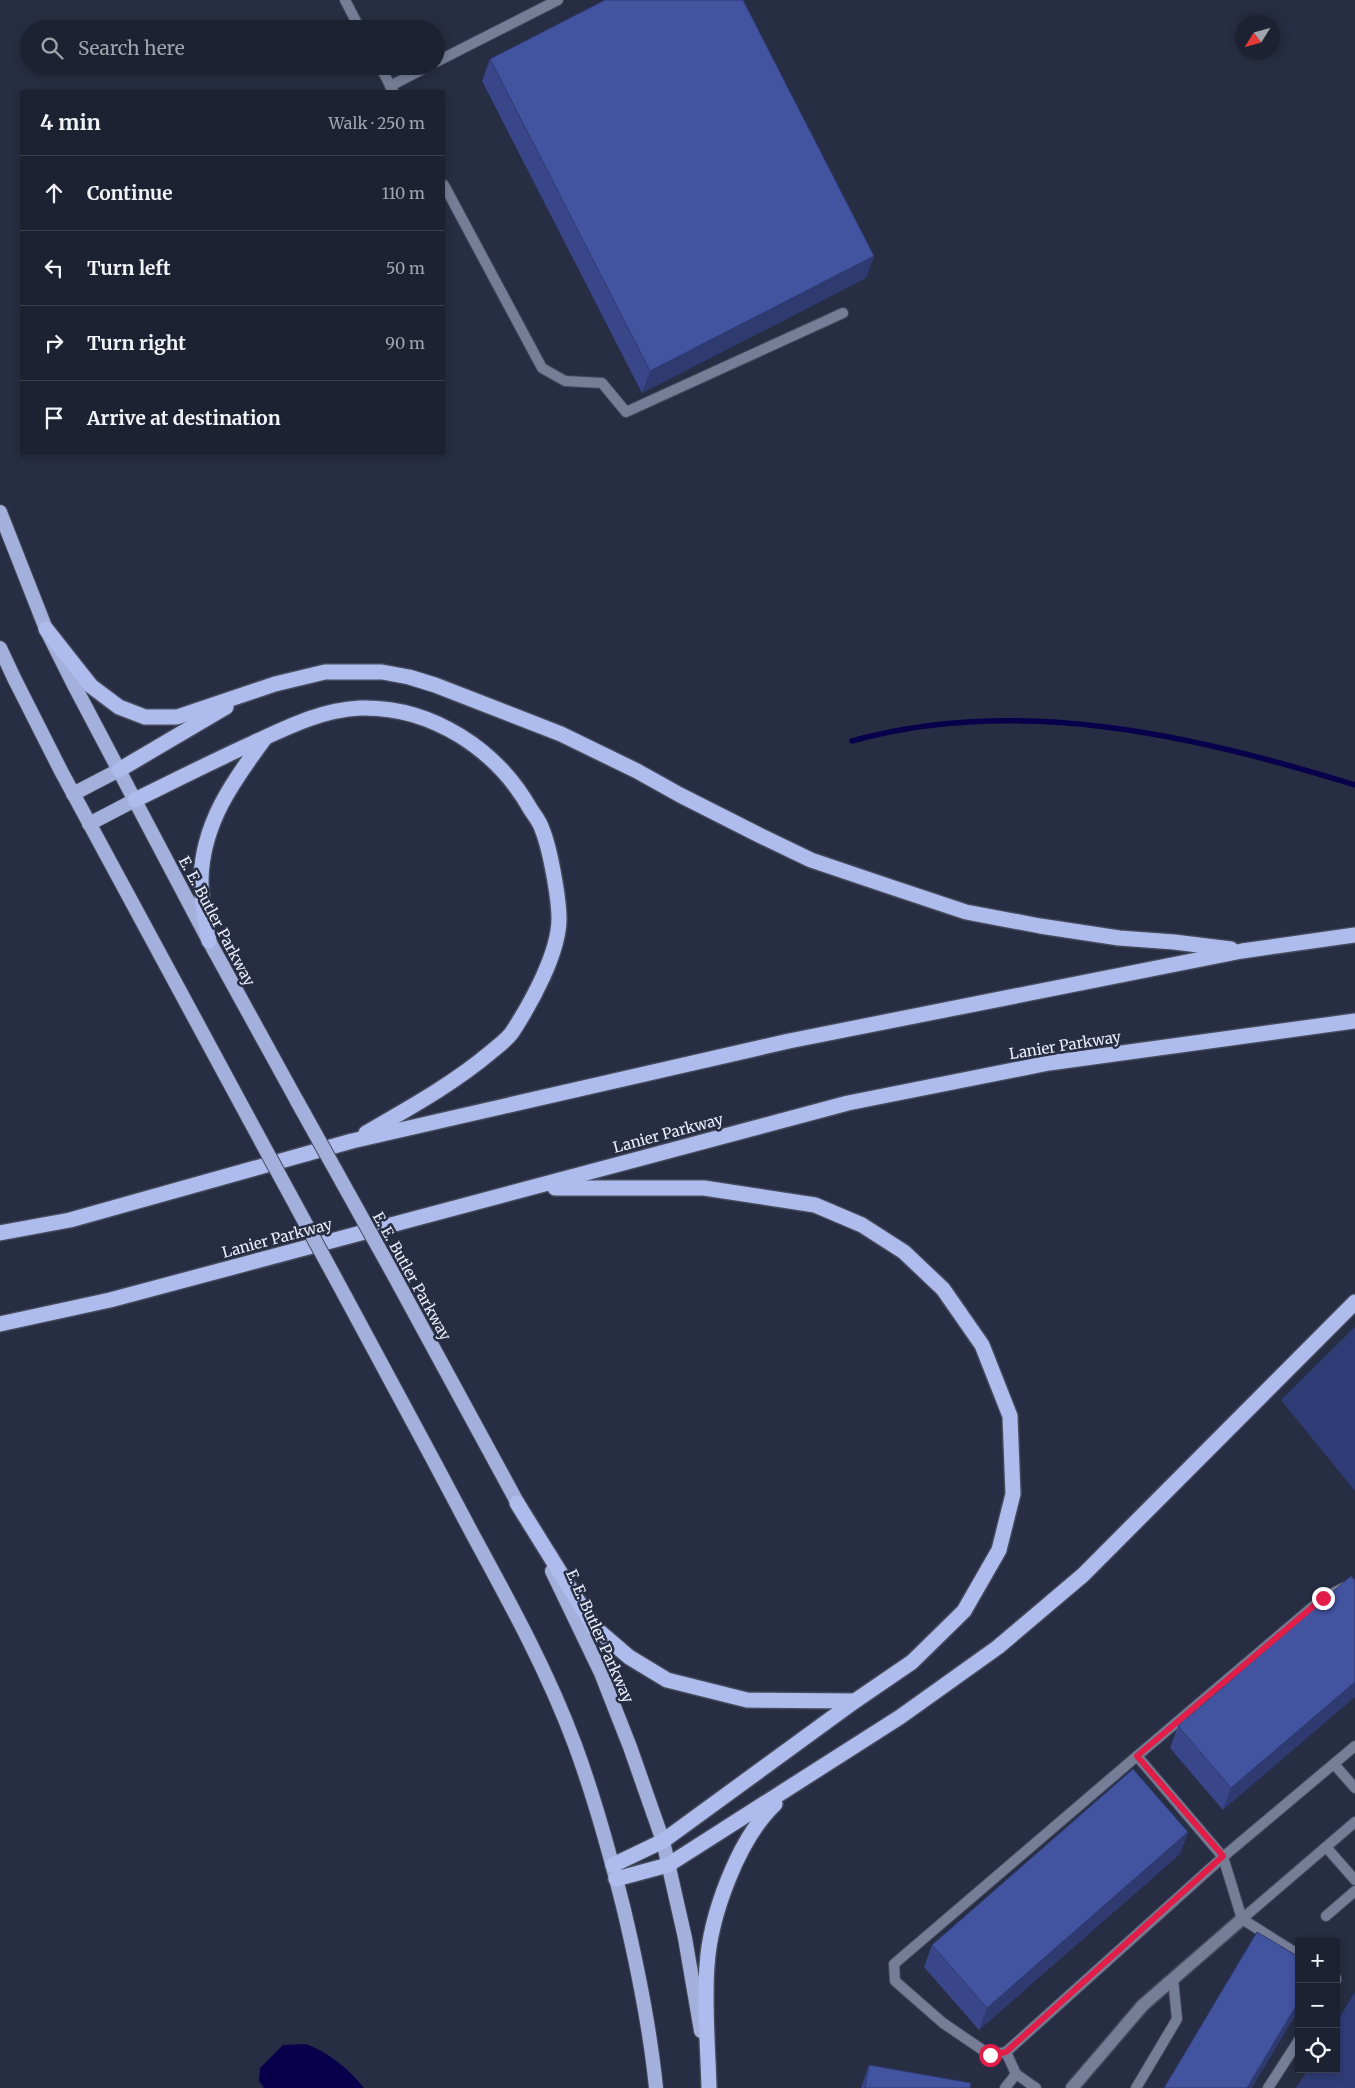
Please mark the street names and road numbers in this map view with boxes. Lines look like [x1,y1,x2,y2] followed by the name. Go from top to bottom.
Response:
[175,853,259,989] street label: E. E. Butler Parkway
[1008,1027,1123,1063] street label: Lanier Parkway
[611,1109,725,1157] street label: Lanier Parkway
[369,1208,455,1344] street label: E. E. Butler Parkway
[220,1214,334,1262] street label: Lanier Parkway
[562,1566,638,1706] street label: E. E. Butler Parkway

